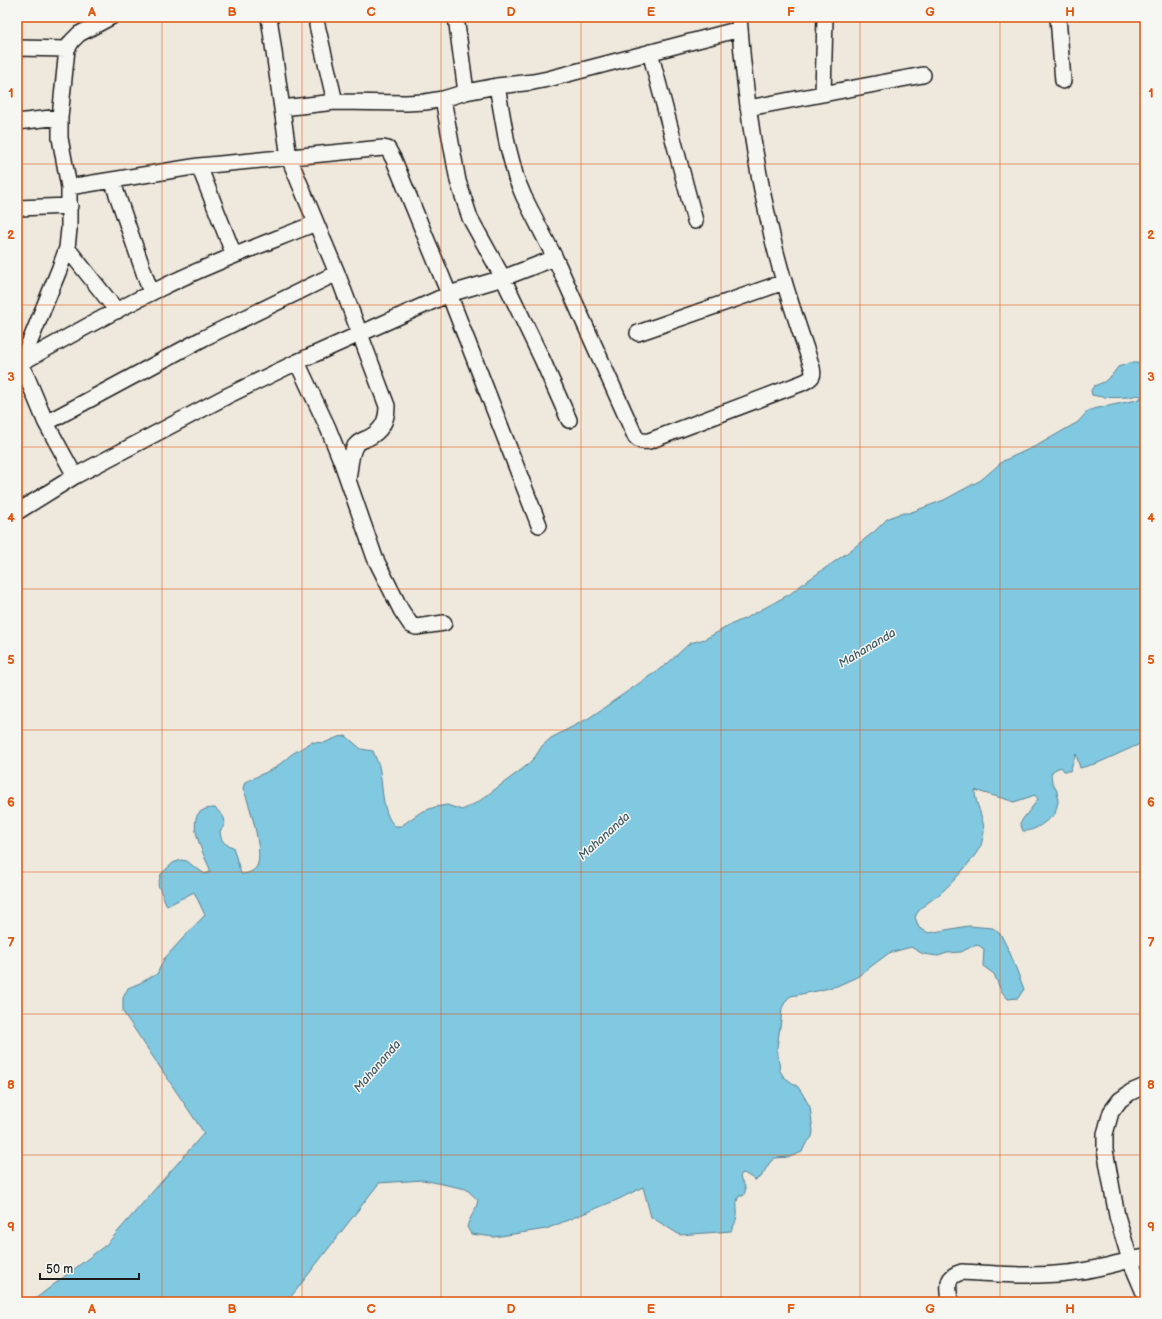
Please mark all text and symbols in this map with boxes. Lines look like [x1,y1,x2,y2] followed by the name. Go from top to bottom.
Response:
[87,4,96,20] text: A
[227,4,237,20] text: B
[366,4,376,20] text: C
[506,4,516,20] text: D
[647,4,656,20] text: E
[787,4,795,20] text: F
[925,4,935,20] text: G
[1065,4,1075,20] text: H
[8,85,14,101] text: 1
[1148,85,1154,101] text: 1
[7,227,15,243] text: 2
[1147,227,1155,243] text: 2
[7,369,15,385] text: 3
[1147,369,1155,385] text: 3
[7,510,15,526] text: 4
[1147,510,1155,526] text: 4
[836,625,899,671] water label: Mahananda
[7,652,15,668] text: 5
[1147,652,1155,668] text: 5
[7,794,15,810] text: 6
[1147,794,1155,810] text: 6
[575,809,633,863] water label: Mahananda
[7,935,15,951] text: 7
[1147,935,1155,951] text: 7
[351,1037,404,1096] water label: Mahananda
[7,1077,15,1093] text: 8
[1147,1077,1155,1093] text: 8
[7,1219,15,1235] text: 9
[1147,1219,1155,1235] text: 9
[40,1255,139,1281] scale bar
[46,1262,73,1277] text: 50 m
[87,1301,96,1317] text: A
[227,1301,237,1317] text: B
[366,1301,376,1317] text: C
[506,1301,516,1317] text: D
[647,1301,656,1317] text: E
[787,1301,795,1317] text: F
[925,1301,935,1317] text: G
[1065,1301,1075,1317] text: H

